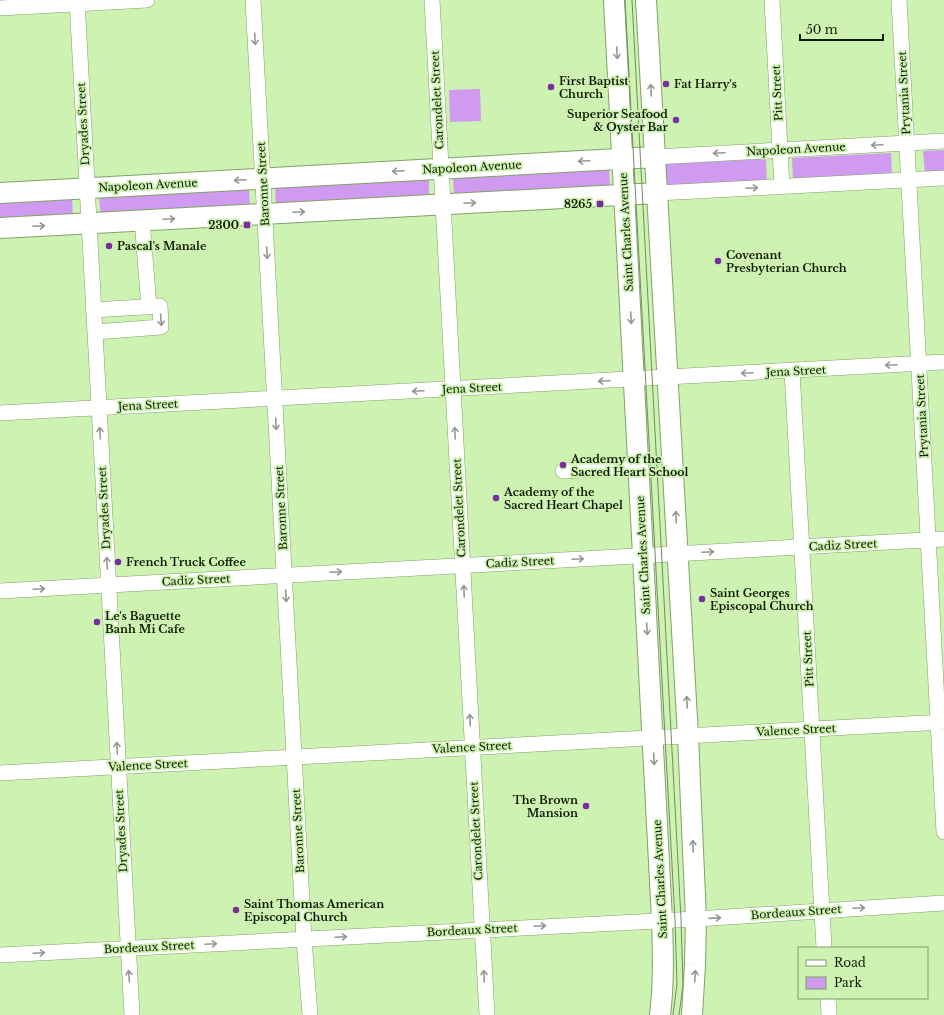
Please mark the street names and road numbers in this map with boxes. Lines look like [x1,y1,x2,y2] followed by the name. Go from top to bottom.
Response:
[427,49,447,150] street label: Carondelet Street
[895,50,913,135] street label: Prytania Street
[769,64,785,121] street label: Pitt Street
[74,81,92,166] street label: Dryades Street
[746,139,846,159] street label: Napoleon Avenue
[254,141,272,227] street label: Baronne Street
[422,157,522,177] street label: Napoleon Avenue
[616,172,636,292] street label: Saint Charles Avenue
[98,175,198,195] street label: Napoleon Avenue
[764,362,827,380] street label: Jena Street
[913,373,931,458] street label: Prytania Street
[440,379,503,397] street label: Jena Street
[116,396,179,414] street label: Jena Street
[449,457,469,558] street label: Carondelet Street
[95,465,113,550] street label: Dryades Street
[272,465,290,551] street label: Baronne Street
[633,495,653,615] street label: Saint Charles Avenue
[808,536,878,554] street label: Cadiz Street
[485,553,555,571] street label: Cadiz Street
[161,571,231,589] street label: Cadiz Street
[800,630,816,687] street label: Pitt Street
[755,721,837,739] street label: Valence Street
[431,738,513,756] street label: Valence Street
[107,756,189,774] street label: Valence Street
[466,780,486,881] street label: Carondelet Street
[112,788,130,873] street label: Dryades Street
[289,788,307,874] street label: Baronne Street
[650,819,670,939] street label: Saint Charles Avenue
[750,902,843,922] street label: Bordeaux Street
[426,921,519,939] street label: Bordeaux Street
[103,938,196,956] street label: Bordeaux Street

